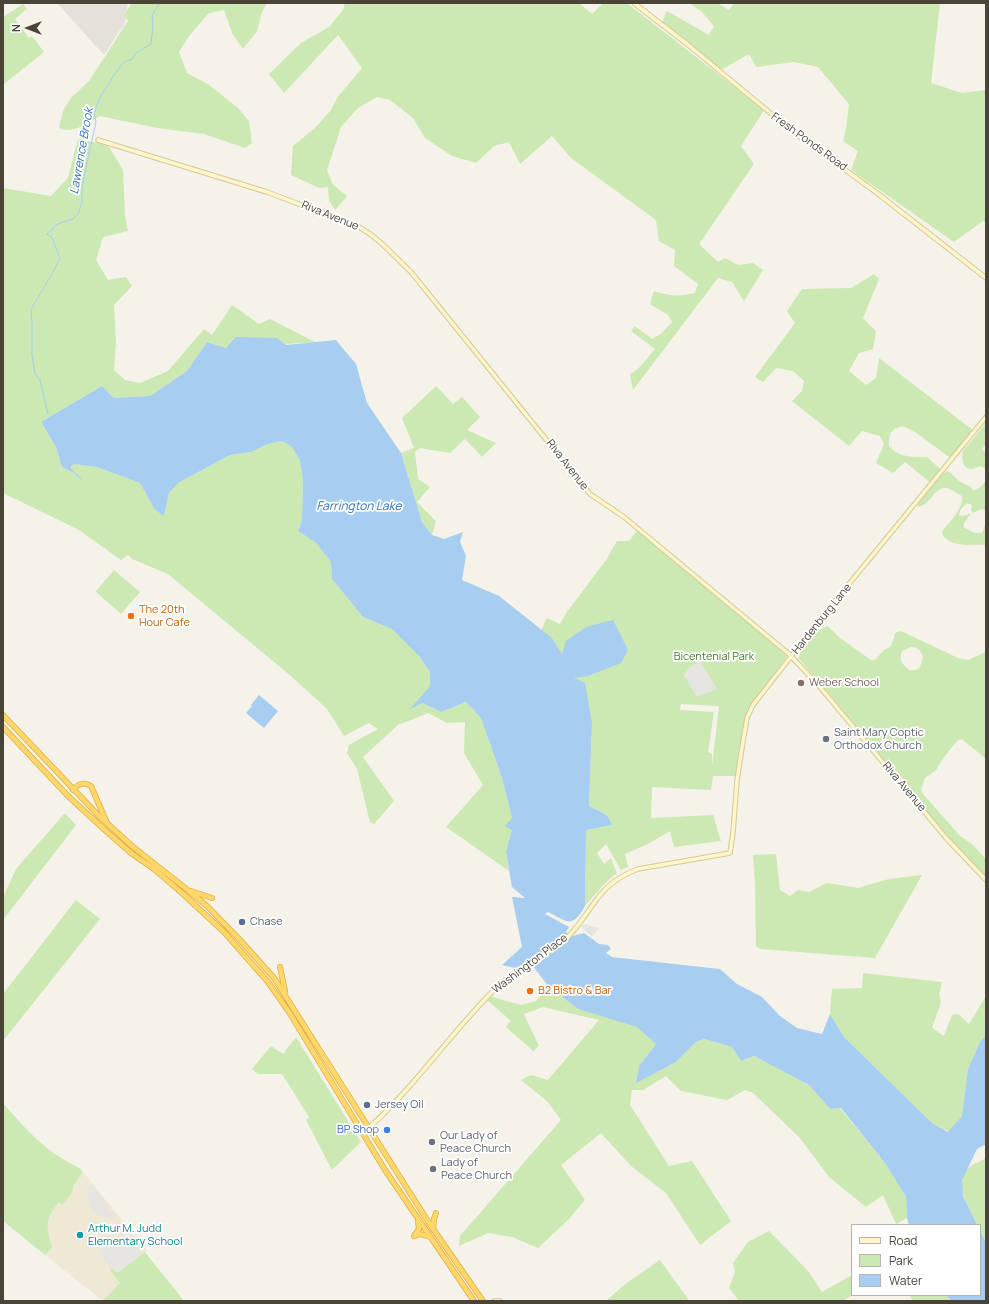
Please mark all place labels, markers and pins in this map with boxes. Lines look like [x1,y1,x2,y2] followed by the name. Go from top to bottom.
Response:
[139,603,190,629] place label: The 20th Hour Cafe
[126,611,136,621] marker: The 20th Hour Cafe
[809,676,879,690] place label: Weber School
[796,678,806,688] marker: Weber School
[834,726,924,752] place label: Saint Mary Coptic Orthodox Church
[821,734,831,744] marker: Saint Mary Coptic Orthodox Church
[250,915,283,929] place label: Chase
[237,917,247,927] marker: Chase
[538,984,611,998] place label: B2 Bistro & Bar
[525,986,535,996] marker: B2 Bistro & Bar
[375,1098,423,1112] place label: Jersey Oil
[362,1100,372,1110] marker: Jersey Oil
[337,1123,379,1137] place label: BP Shop
[382,1125,392,1135] marker: BP Shop
[440,1129,511,1155] place label: Our Lady of Peace Church
[427,1137,437,1147] marker: Our Lady of Peace Church
[441,1156,512,1182] place label: Lady of Peace Church
[428,1164,438,1174] marker: Lady of Peace Church
[88,1222,183,1248] place label: Arthur M. Judd Elementary School
[75,1230,85,1240] marker: Arthur M. Judd Elementary School

